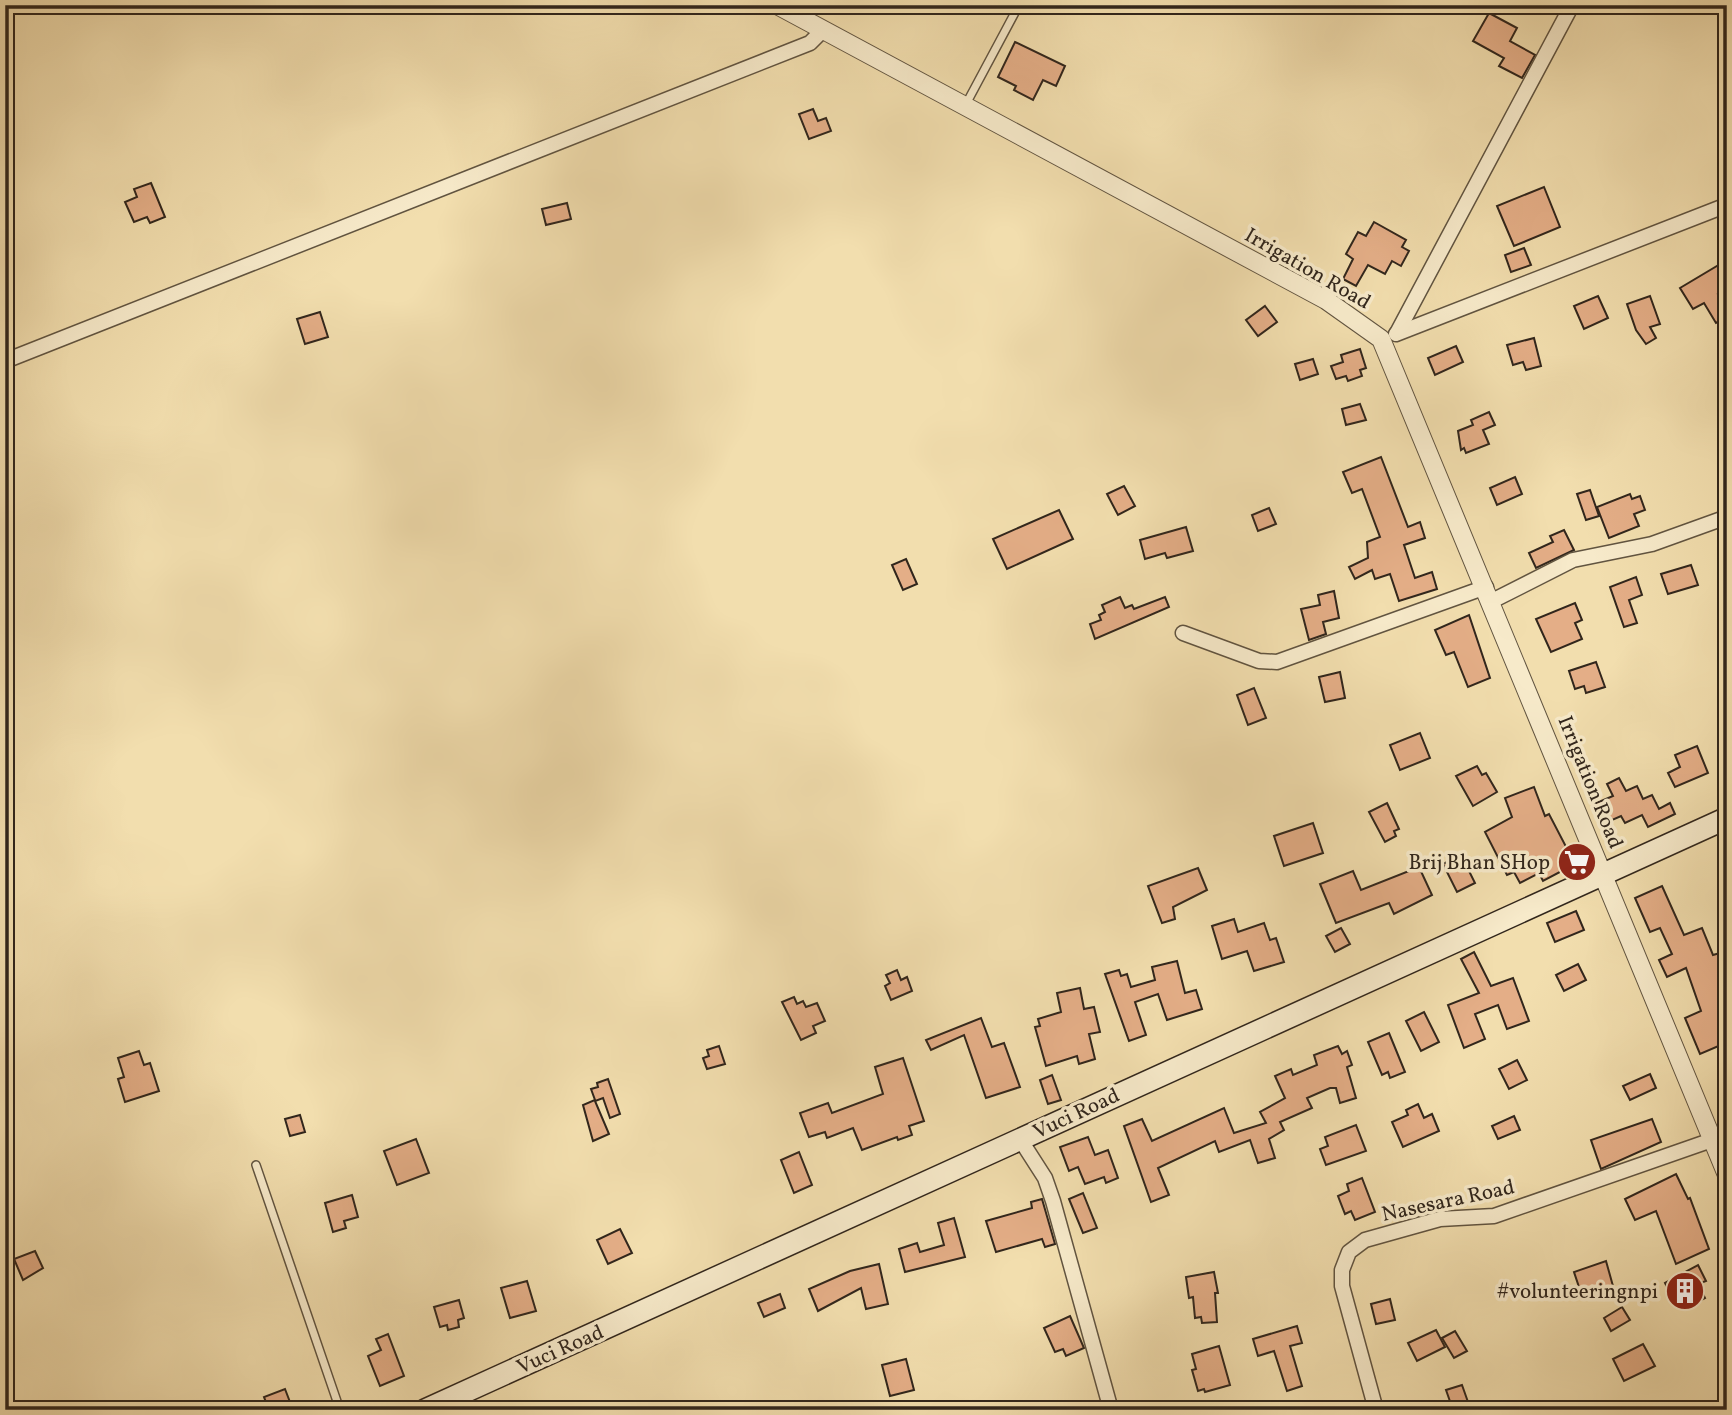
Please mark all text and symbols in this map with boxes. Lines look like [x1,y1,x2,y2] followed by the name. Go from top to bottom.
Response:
[1239,221,1376,317] street label: Irrigation Road
[1550,712,1630,853] street label: Irrigation Road
[1556,841,1598,883] supermarket icon: Brij Bhan SHop
[1408,849,1550,878] place label: Brij Bhan SHop
[1029,1082,1125,1147] street label: Vuci Road
[1379,1173,1518,1230] street label: Nasesara Road
[1664,1270,1706,1312] building icon: #volunteeringnpi
[1497,1278,1658,1307] place label: #volunteeringnpi
[512,1318,609,1382] street label: Vuci Road

